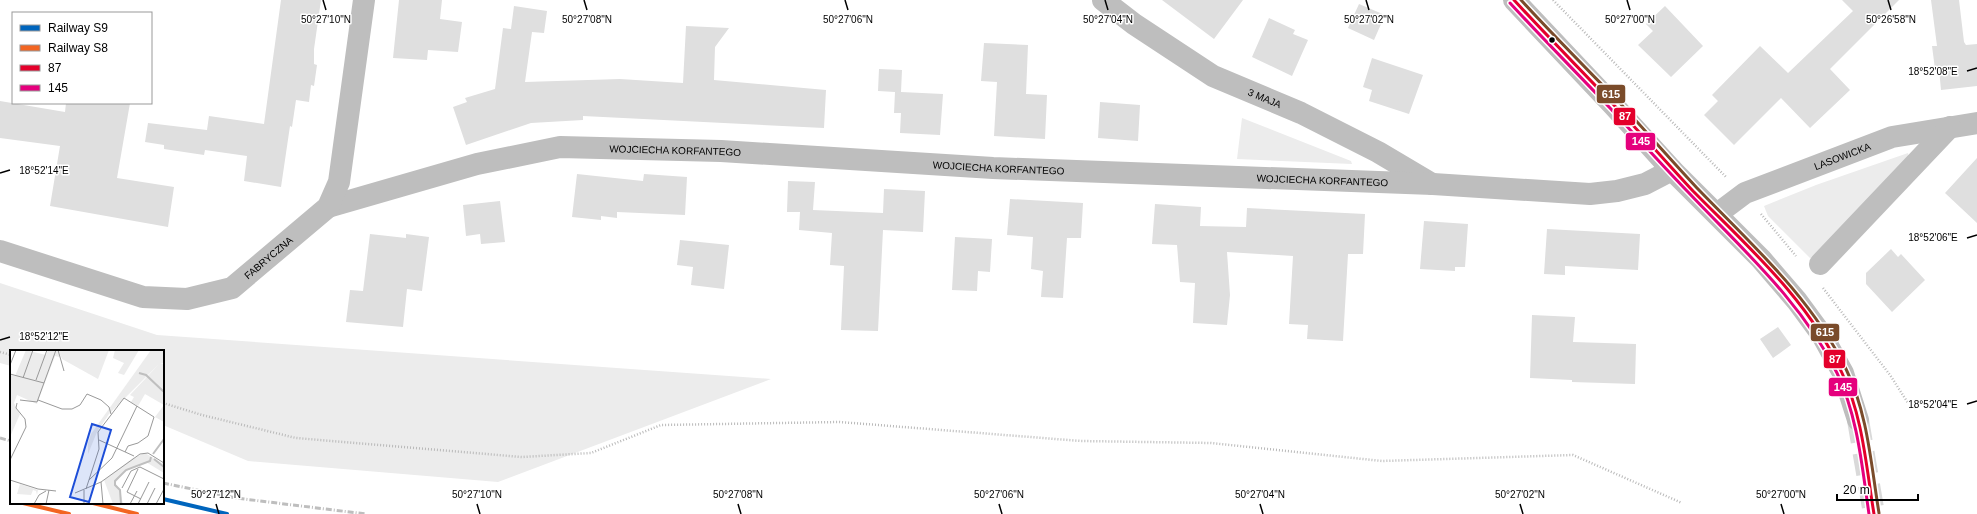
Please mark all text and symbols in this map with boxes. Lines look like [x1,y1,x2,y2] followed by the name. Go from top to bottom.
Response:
[12,12,152,104] legend
[301,14,351,25] text: 50°27'10"N
[562,14,612,25] text: 50°27'08"N
[823,14,873,25] text: 50°27'06"N
[1083,14,1133,25] text: 50°27'04"N
[1344,14,1394,25] text: 50°27'02"N
[1605,14,1655,25] text: 50°27'00"N
[1866,14,1916,25] text: 50°26'58"N
[48,21,108,35] text: Railway S9
[1547,35,1557,45] unlabelled marker
[48,41,108,55] text: Railway S8
[48,61,62,75] text: 87
[1908,66,1958,77] text: 18°52'08"E
[48,81,68,95] text: 145
[1596,84,1626,104] line badge: 615
[1246,86,1283,110] street label: 3 MAJA
[1602,88,1620,100] text: 615
[1613,107,1636,126] line badge: 87
[1619,110,1631,122] text: 87
[1625,132,1656,151] line badge: 145
[1632,135,1650,147] text: 145
[1813,141,1872,172] street label: LASOWICKA
[609,143,742,158] street label: WOJCIECHA KORFANTEGO
[932,159,1065,177] street label: WOJCIECHA KORFANTEGO
[19,165,69,176] text: 18°52'14"E
[1256,173,1389,188] street label: WOJCIECHA KORFANTEGO
[1908,232,1958,243] text: 18°52'06"E
[242,234,295,281] street label: FABRYCZNA
[1810,323,1840,342] line badge: 615
[1816,326,1834,338] text: 615
[19,331,69,342] text: 18°52'12"E
[1823,349,1846,369] line badge: 87
[10,350,164,504] inset map
[1829,353,1841,365] text: 87
[1828,377,1858,397] line badge: 145
[1834,381,1852,393] text: 145
[1908,399,1958,410] text: 18°52'04"E
[1837,476,1918,502] scale bar
[1843,483,1870,497] text: 20 m
[191,489,241,500] text: 50°27'12"N
[452,489,502,500] text: 50°27'10"N
[713,489,763,500] text: 50°27'08"N
[974,489,1024,500] text: 50°27'06"N
[1235,489,1285,500] text: 50°27'04"N
[1495,489,1545,500] text: 50°27'02"N
[1756,489,1806,500] text: 50°27'00"N

